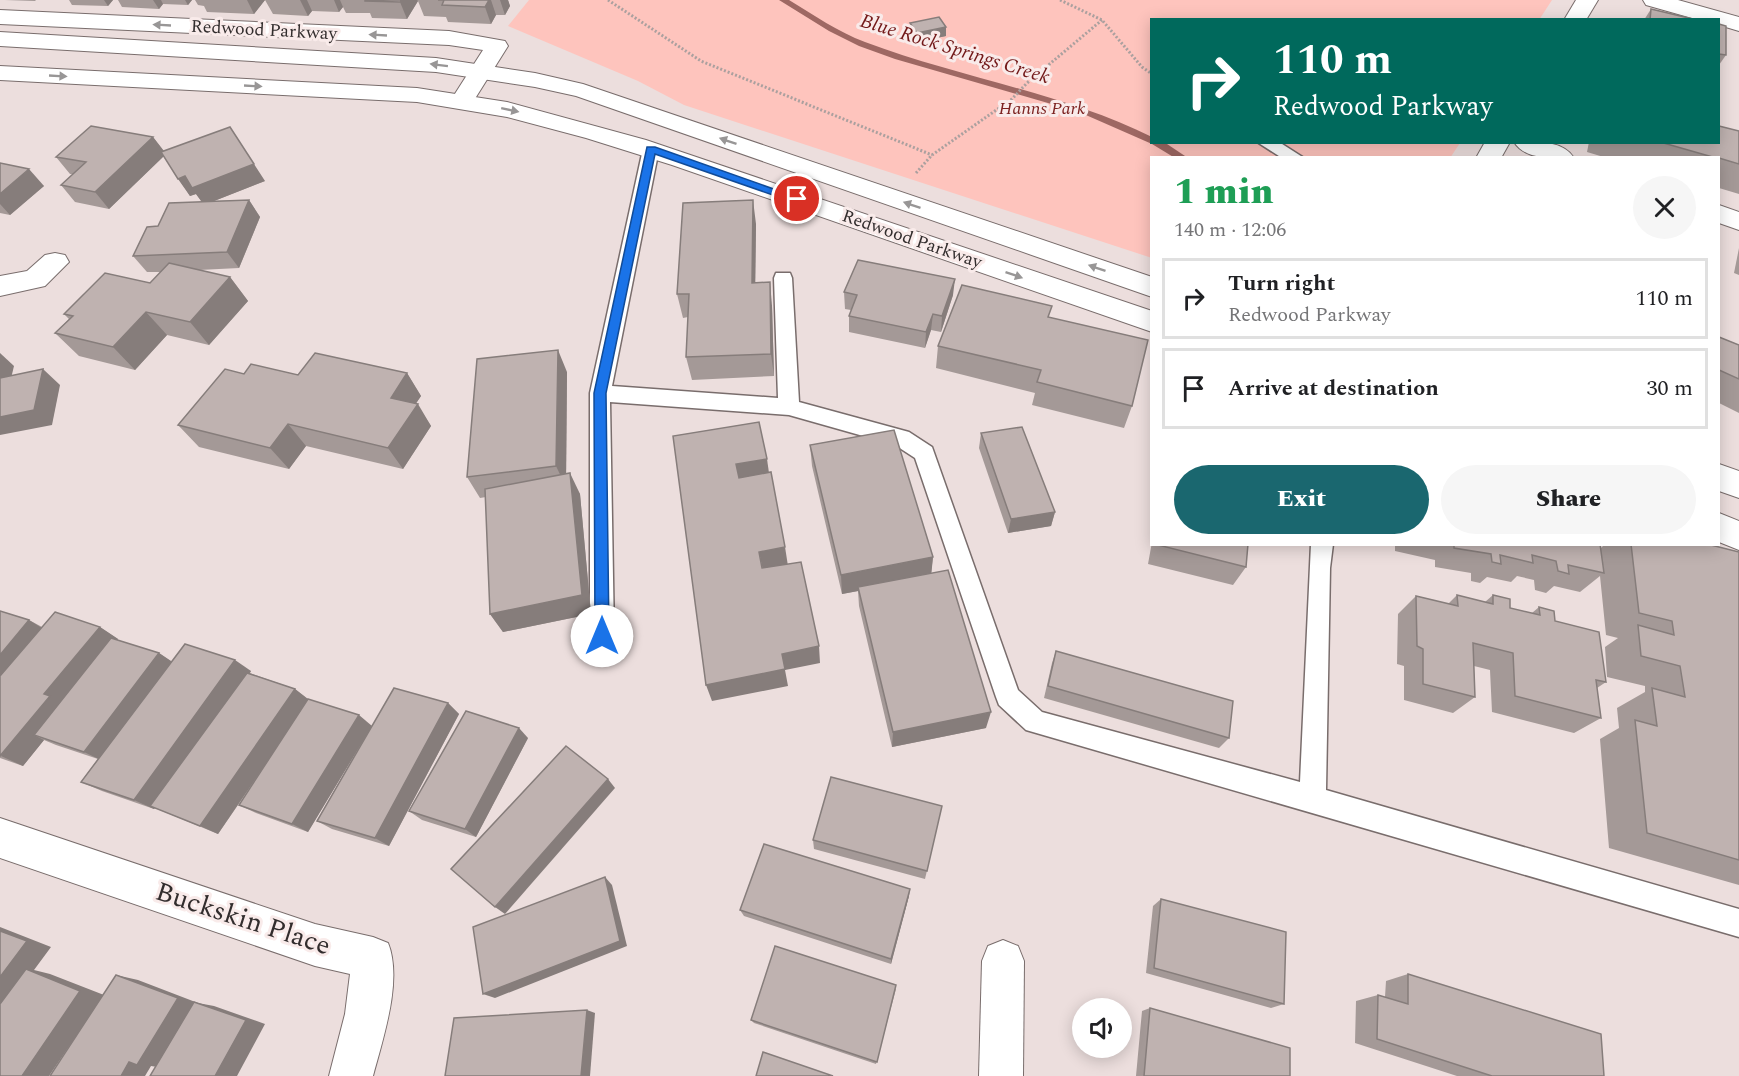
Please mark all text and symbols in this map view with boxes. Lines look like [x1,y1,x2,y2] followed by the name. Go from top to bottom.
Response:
[856,6,1054,92] water label: Blue Rock Springs Creek
[190,13,339,47] street label: Redwood Parkway
[152,20,171,29] one-way arrow
[1273,29,1392,92] text: 110 m
[368,30,387,39] one-way arrow
[1174,42,1252,120] icon: right
[429,61,448,70] one-way arrow
[49,72,68,81] one-way arrow
[244,82,263,91] one-way arrow
[1273,86,1493,128] text: Redwood Parkway
[999,95,1086,122] park label: Hanns Park
[500,106,519,115] one-way arrow
[719,136,737,146] one-way arrow
[1174,165,1274,220] text: 1 min
[771,173,822,224] pin
[1633,176,1696,239] button: close
[780,182,813,215] icon: arrive
[903,199,921,209] one-way arrow
[838,202,987,276] street label: Redwood Parkway
[1174,215,1286,245] text: 140 m · 12:06
[1088,263,1106,273] one-way arrow
[1228,267,1335,300] text: Turn right
[1005,270,1023,280] one-way arrow
[1177,282,1210,315] icon: right
[1636,282,1693,315] text: 110 m
[1228,300,1391,330] text: Redwood Parkway
[1177,372,1210,405] icon: arrive
[1228,372,1439,405] text: Arrive at destination
[1647,372,1693,405] text: 30 m
[1174,465,1429,534] button: Exit
[1441,465,1696,534] button: Share
[570,604,634,668] position arrow
[150,871,336,967] street label: Buckskin Place
[1072,998,1132,1058] map controls
[1072,998,1132,1058] button: sound

